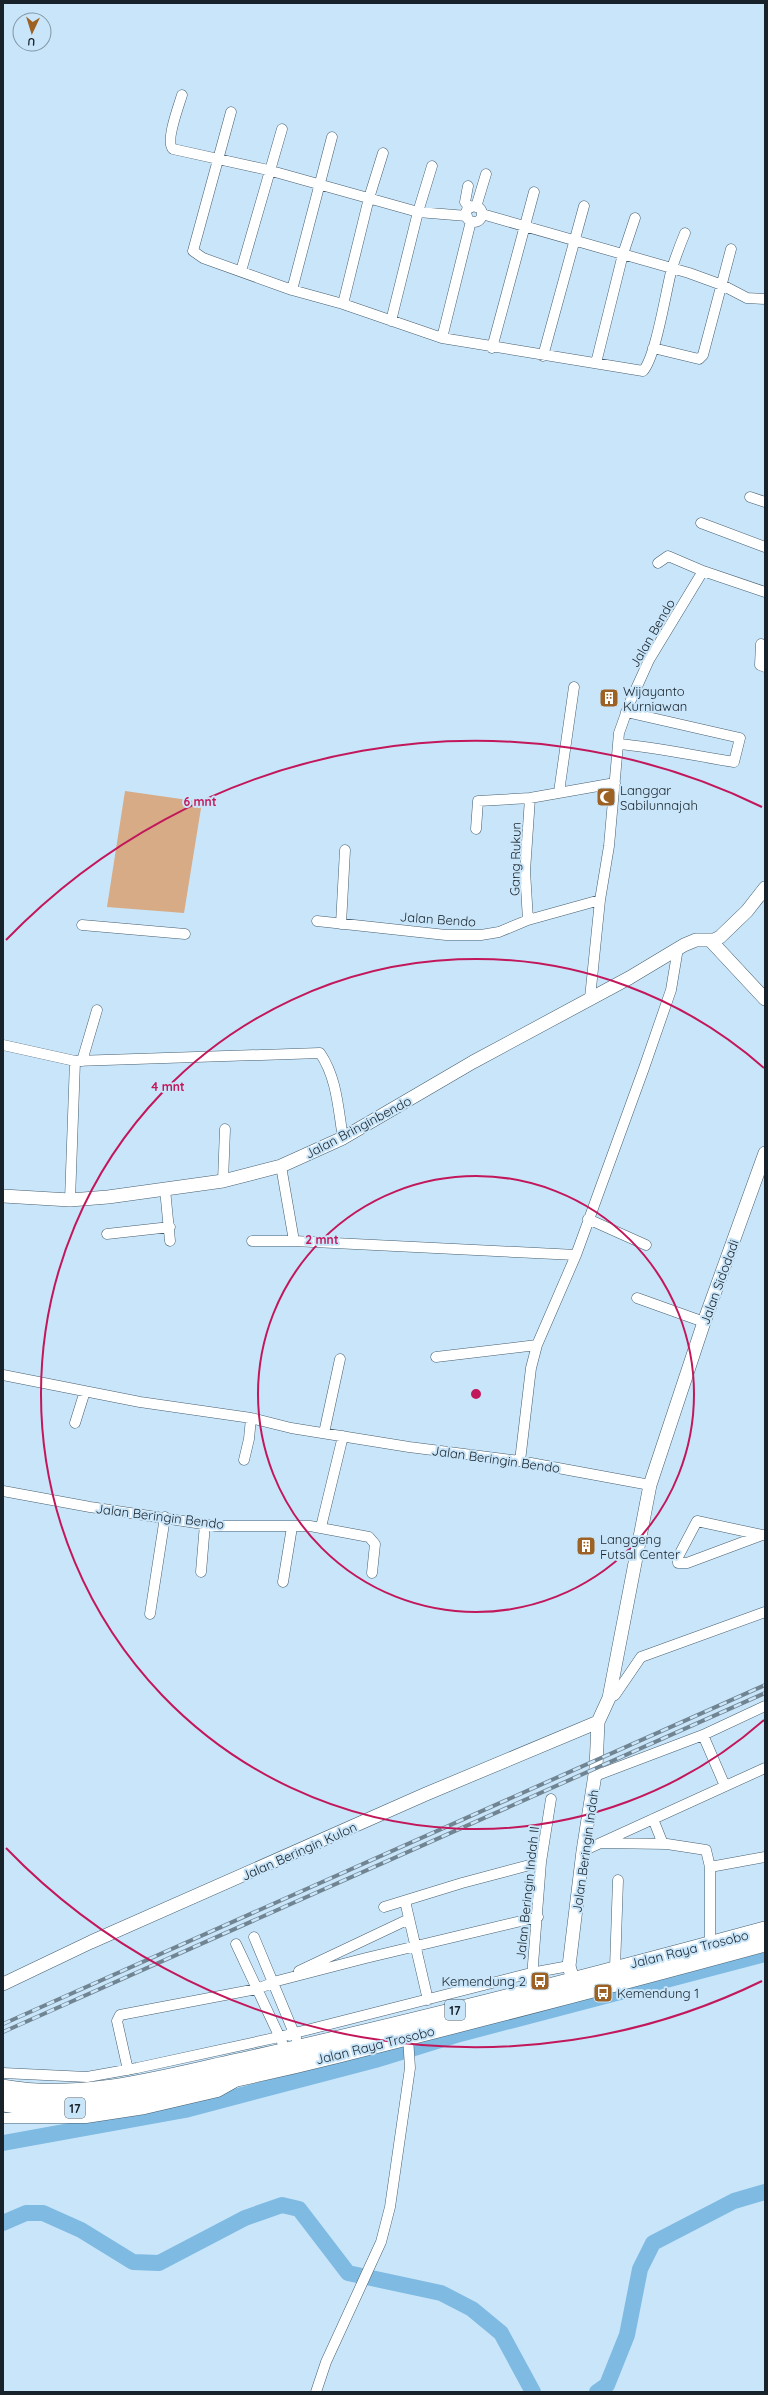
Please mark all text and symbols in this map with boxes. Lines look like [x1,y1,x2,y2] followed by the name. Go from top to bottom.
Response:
[12,12,52,52] north arrow
[27,35,36,49] text: U
[626,596,678,670] street label: Jalan Bendo
[623,683,687,714] place label: Wijayanto Kurniawan
[598,687,620,709] building icon: Wijayanto Kurniawan
[620,782,698,813] place label: Langgar Sabilunnajah
[595,786,617,808] mosque icon: Langgar Sabilunnajah
[183,794,217,809] text: 6 mnt
[506,822,524,896] street label: Gang Rukun
[399,908,477,930] street label: Jalan Bendo
[151,1079,185,1094] text: 4 mnt
[302,1092,414,1162] street label: Jalan Bringinbendo
[305,1232,339,1247] text: 2 mnt
[696,1237,742,1327] street label: Jalan Sidodadi
[469,1387,483,1401] centre of rings
[431,1442,561,1476] street label: Jalan Beringin Bendo
[95,1500,225,1532] street label: Jalan Beringin Bendo
[600,1531,680,1562] place label: Langgeng Futsal Center
[575,1535,597,1557] building icon: Langgeng Futsal Center
[568,1788,602,1914] street label: Jalan Beringin Indah
[239,1818,359,1884] street label: Jalan Beringin Kulon
[512,1825,542,1961] street label: Jalan Beringin Indah II
[628,1926,750,1972] street label: Jalan Raya Trosobo
[529,1970,551,1992] bus stop icon: Kemendung 2
[442,1973,526,1989] place label: Kemendung 2
[592,1982,614,2004] bus stop icon: Kemendung 1
[617,1985,699,2001] place label: Kemendung 1
[445,2000,465,2020] road number: 17
[314,2022,436,2068] street label: Jalan Raya Trosobo
[65,2098,85,2118] road number: 17

